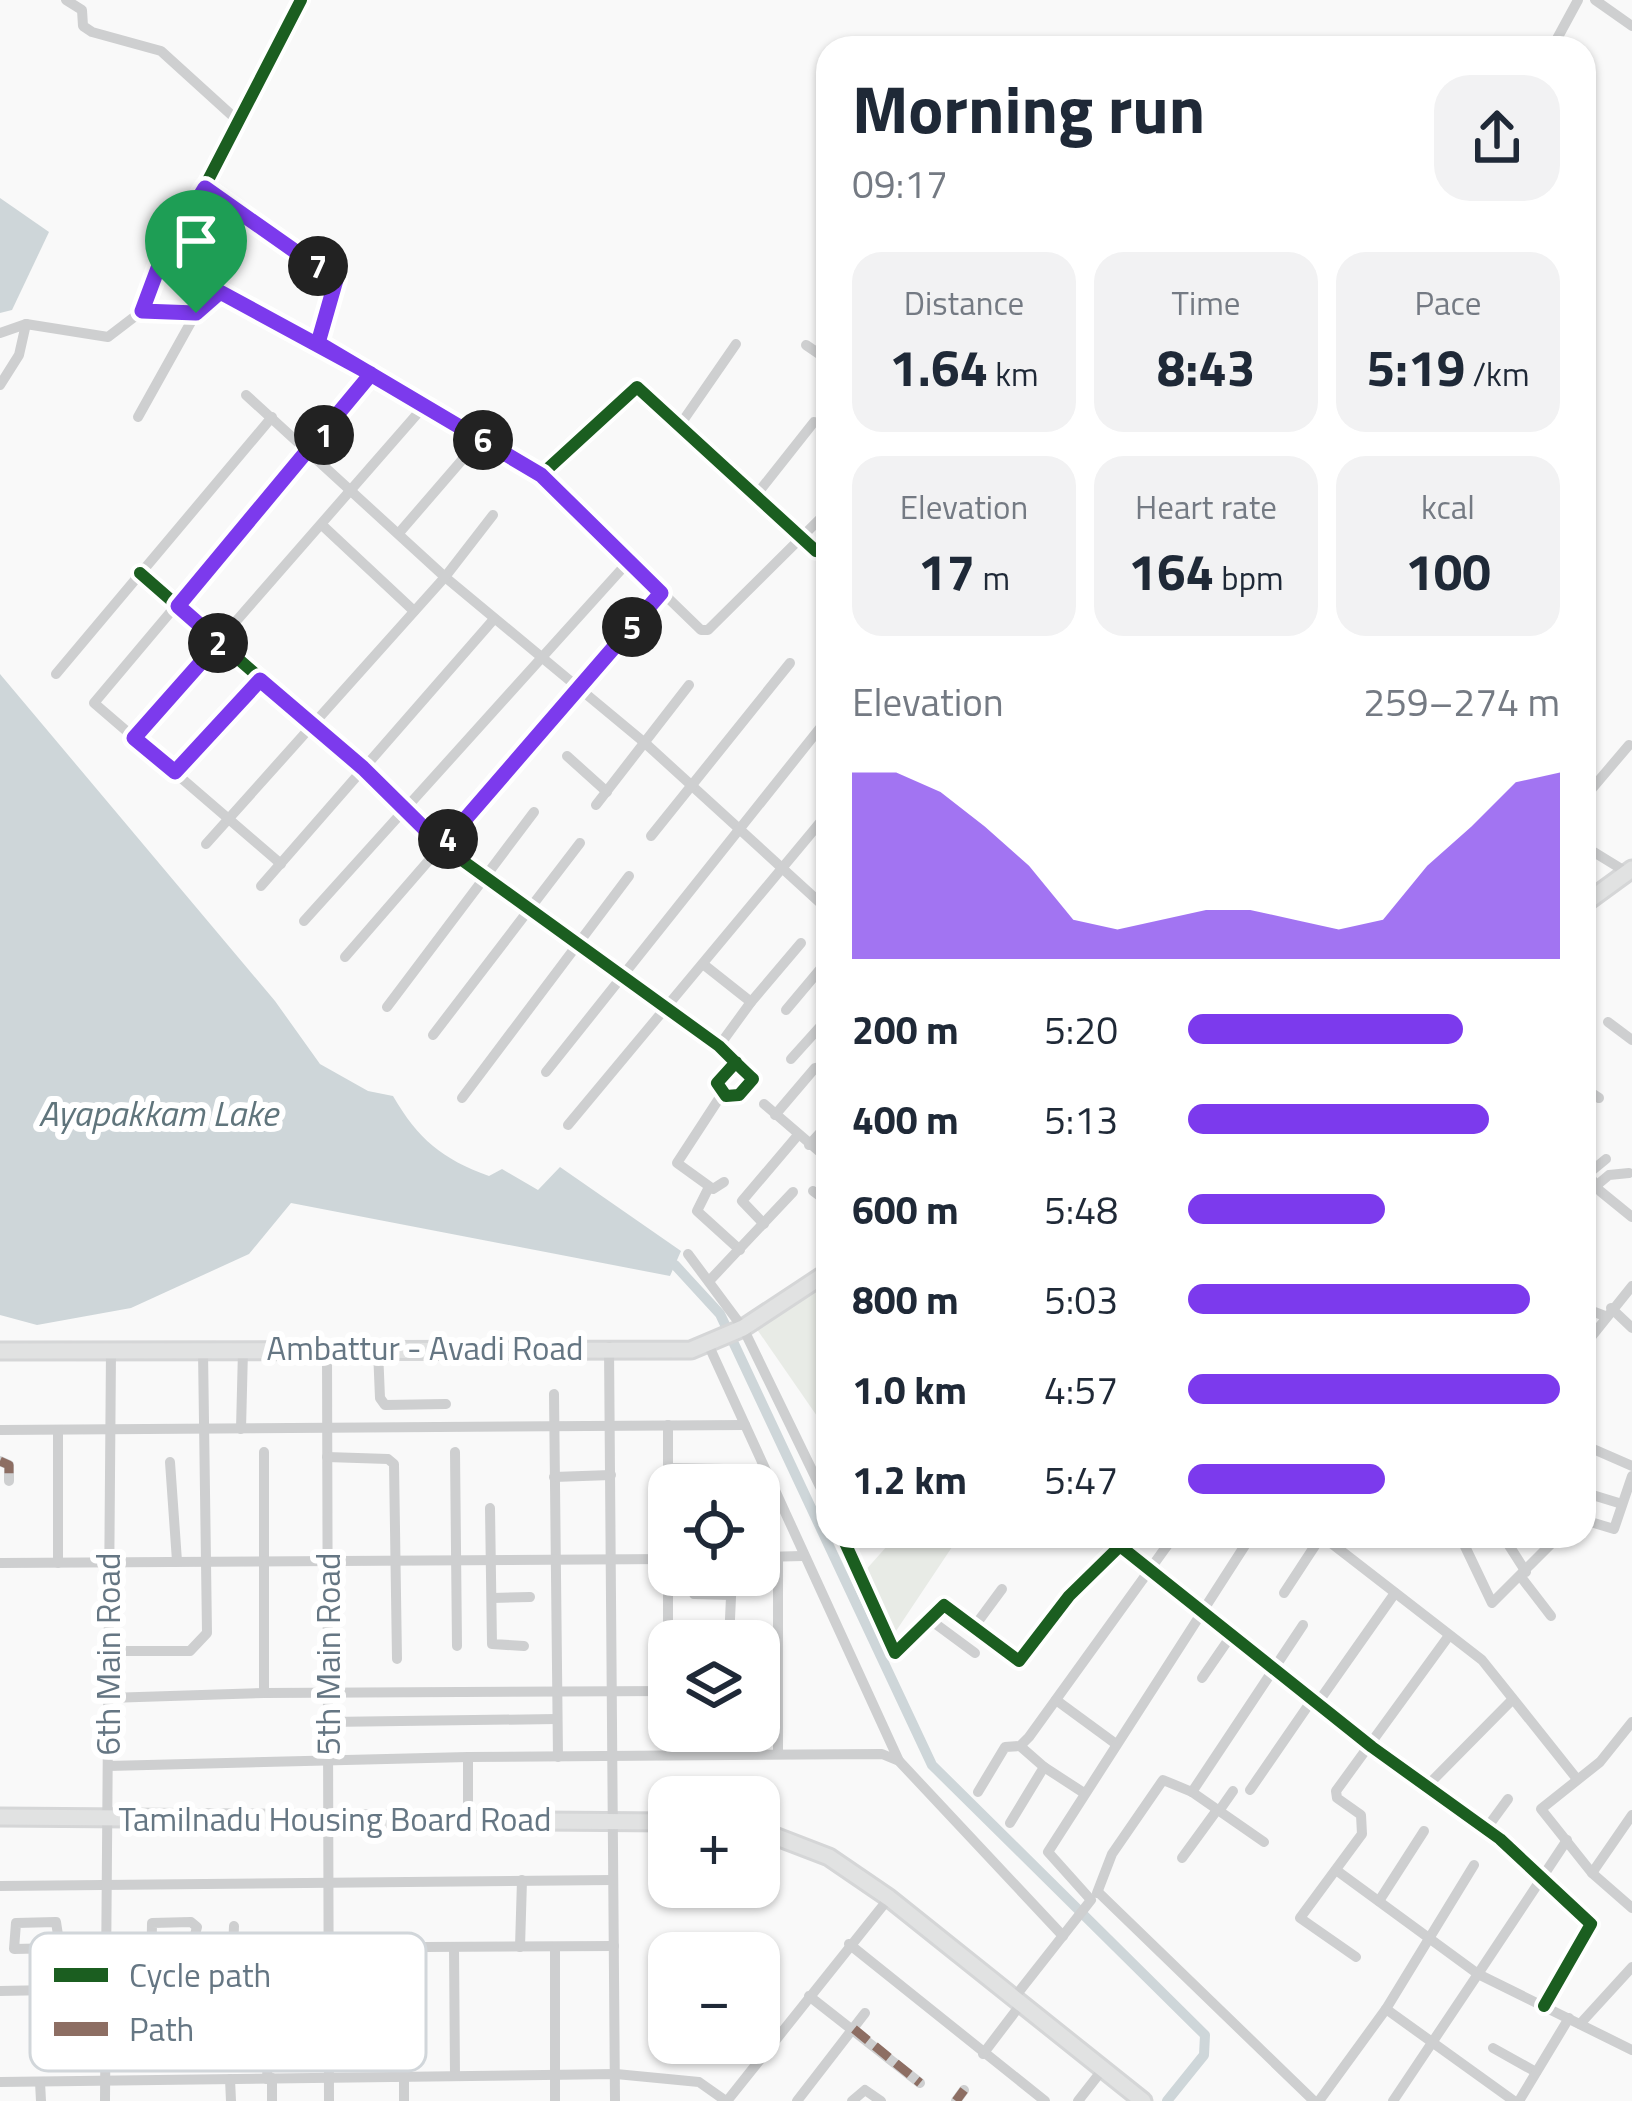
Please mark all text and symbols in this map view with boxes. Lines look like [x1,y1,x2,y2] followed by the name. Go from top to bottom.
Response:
[852,58,1205,159] text: Morning run
[1434,75,1560,201] button: share
[852,154,948,213] text: 09:17
[145,190,247,313] pin
[163,208,229,274] icon: arrive
[288,236,348,296] pin: 7
[309,241,327,291] text: 7
[904,278,1024,328] text: Distance
[1172,278,1240,328] text: Time
[1415,278,1481,328] text: Pace
[889,328,988,406] text: 1.64
[1157,328,1255,406] text: 8:43
[1366,328,1465,406] text: 5:19
[988,349,1039,399] text: km
[1465,349,1530,399] text: /km
[294,405,354,465] pin: 1
[315,410,333,460] text: 1
[453,410,513,470] pin: 6
[474,415,492,465] text: 6
[900,482,1028,532] text: Elevation
[1135,482,1277,532] text: Heart rate
[1421,482,1475,532] text: kcal
[918,532,975,610] text: 17
[1128,532,1214,610] text: 164
[1405,532,1491,610] text: 100
[975,553,1010,603] text: m
[1214,553,1284,603] text: bpm
[602,597,662,657] pin: 5
[623,602,641,652] text: 5
[188,613,248,673] pin: 2
[209,618,227,668] text: 2
[852,672,1004,731] text: Elevation
[1363,672,1560,731] text: 259–274 m
[418,809,478,869] pin: 4
[439,814,457,864] text: 4
[852,1000,959,1059] text: 200 m
[1044,1000,1118,1059] text: 5:20
[38,1085,280,1140] water label: Ayapakkam Lake
[852,1090,959,1149] text: 400 m
[1044,1090,1118,1149] text: 5:13
[852,1180,959,1239] text: 600 m
[1044,1180,1118,1239] text: 5:48
[852,1270,959,1329] text: 800 m
[1044,1270,1118,1329] text: 5:03
[267,1323,583,1373] street label: Ambattur - Avadi Road
[852,1360,967,1419] text: 1.0 km
[1044,1360,1118,1419] text: 4:57
[852,1450,967,1509] text: 1.2 km
[1044,1450,1118,1509] text: 5:47
[648,1464,780,2064] map controls
[648,1464,780,1596] button: locate
[83,1553,133,1755] street label: 6th Main Road
[303,1553,353,1755] street label: 5th Main Road
[648,1620,780,1752] button: layers
[648,1776,780,1908] button: +
[119,1794,551,1844] street label: Tamilnadu Housing Board Road
[648,1932,780,2064] button: −
[30,1933,426,2071] legend
[129,1950,271,2000] text: Cycle path
[129,2004,194,2054] text: Path

